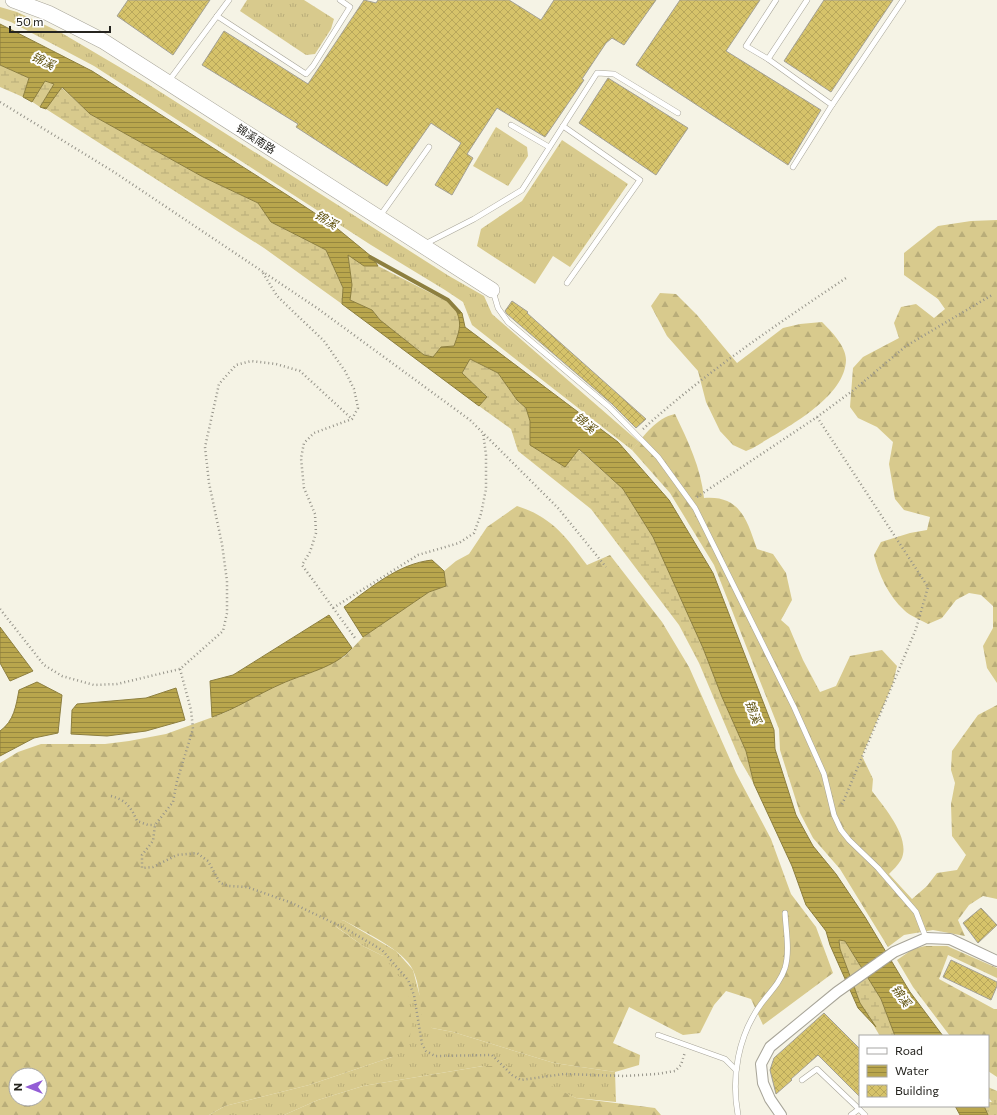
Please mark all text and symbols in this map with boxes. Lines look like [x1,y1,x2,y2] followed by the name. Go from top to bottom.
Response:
[10,8,110,34] scale bar
[16,14,44,28] text: 50 m
[30,49,59,72] water label: 锦溪
[234,121,278,156] street label: 锦溪南路
[313,207,342,232] water label: 锦溪
[572,409,601,437] water label: 锦溪
[743,698,765,727] water label: 锦溪
[889,982,916,1011] water label: 锦溪
[859,1035,989,1107] legend
[895,1043,923,1057] text: Road
[895,1063,929,1077] text: Water
[8,1067,48,1107] north arrow
[11,1083,24,1091] text: N
[895,1083,939,1097] text: Building

